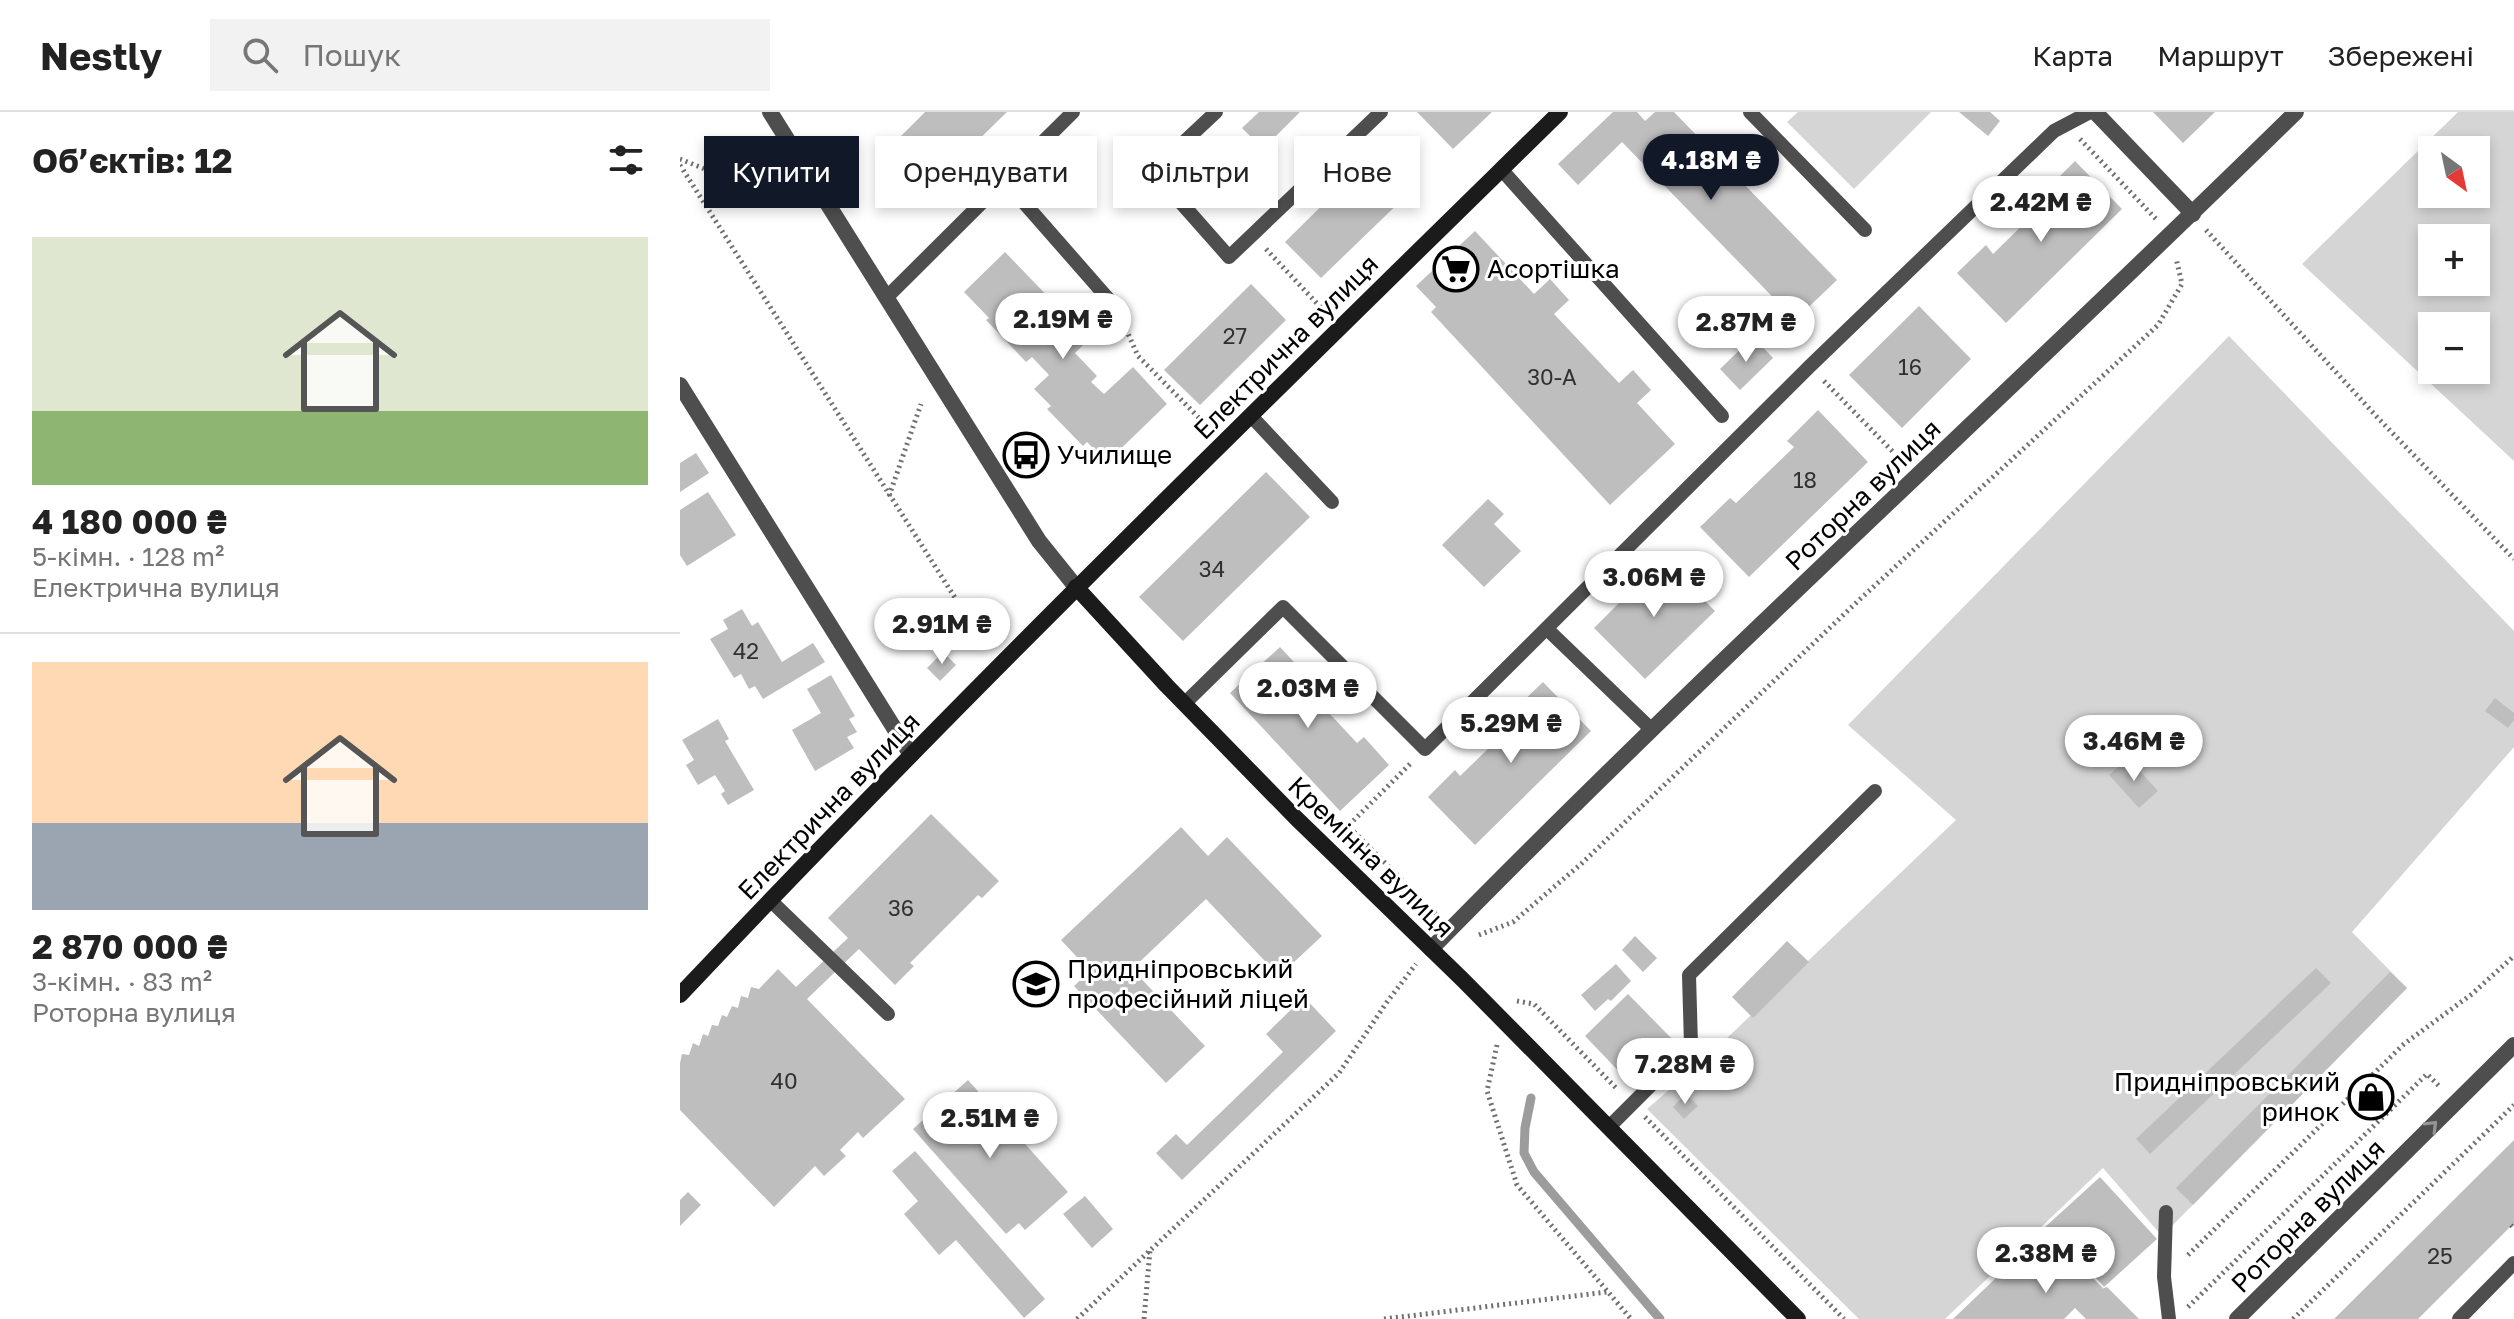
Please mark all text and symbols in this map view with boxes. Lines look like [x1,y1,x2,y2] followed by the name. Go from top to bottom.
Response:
[210,19,770,91] search box
[40,33,162,78] text: Nestly
[238,33,282,77] icon: search
[302,37,401,73] text: Пошук
[2032,39,2113,72] text: Карта
[2157,39,2284,72] text: Маршрут
[2328,39,2474,72] text: Збережені
[1637,134,1785,202] pin: 4.18M ₴
[704,136,859,208] chip: Купити
[875,136,1097,208] chip: Орендувати
[1113,136,1278,208] chip: Фільтри
[1294,136,1420,208] chip: Нове
[2418,136,2490,208] north arrow
[2418,136,2490,384] map controls
[604,138,648,182] icon: filters
[32,140,233,180] text: Об’єктів: 12
[1661,144,1761,175] text: 4.18M ₴
[1967,176,2115,244] pin: 2.42M ₴
[1990,186,2092,217] text: 2.42M ₴
[2418,224,2490,296] button: +
[1432,245,1480,293] supermarket icon: Асортішка
[1187,248,1384,445] street label: Електрична вулиця
[1487,253,1620,284] place label: Асортішка
[268,289,412,433] icon: home
[989,293,1137,361] pin: 2.19M ₴
[1672,296,1820,364] pin: 2.87M ₴
[1013,303,1113,334] text: 2.19M ₴
[1696,306,1796,337] text: 2.87M ₴
[2418,312,2490,384] button: −
[1223,322,1247,349] house number: 27
[1898,353,1922,380] house number: 16
[1527,363,1577,390] house number: 30-А
[1779,413,1947,577] street label: Роторна вулиця
[1002,431,1050,479] bus stop icon: Училище
[1057,439,1172,470] place label: Училище
[1793,466,1817,493] house number: 18
[32,501,227,541] text: 4 180 000 ₴
[32,541,224,572] text: 5-кімн. · 128 m²
[1580,551,1728,619] pin: 3.06M ₴
[1199,555,1225,582] house number: 34
[1602,561,1706,592] text: 3.06M ₴
[32,572,280,603] text: Електрична вулиця
[868,598,1016,666] pin: 2.91M ₴
[892,608,992,639] text: 2.91M ₴
[733,637,759,664] house number: 42
[1234,662,1382,730] pin: 2.03M ₴
[1257,672,1359,703] text: 2.03M ₴
[1437,697,1585,765] pin: 5.29M ₴
[731,706,926,906] street label: Електрична вулиця
[1460,707,1562,738] text: 5.29M ₴
[268,714,412,858] icon: home
[2060,715,2208,783] pin: 3.46M ₴
[2083,725,2185,756] text: 3.46M ₴
[1282,770,1461,944] street label: Кремінна вулиця
[888,894,914,921] house number: 36
[32,926,228,966] text: 2 870 000 ₴
[1067,953,1309,1014] place label: Придніпровський професійний ліцей
[1012,960,1060,1008] school or university icon: Придніпровський професійний ліцей
[32,966,212,997] text: 3-кімн. · 83 m²
[32,997,236,1028] text: Роторна вулиця
[1611,1038,1759,1106] pin: 7.28M ₴
[1635,1048,1735,1079] text: 7.28M ₴
[2114,1066,2340,1127] place label: Придніпровський ринок
[770,1067,798,1094] house number: 40
[2347,1073,2395,1121] shop icon: Придніпровський ринок
[916,1092,1064,1160] pin: 2.51M ₴
[941,1102,1039,1133] text: 2.51M ₴
[2423,1121,2437,1135] one-way arrow
[2225,1133,2391,1299] street label: Роторна вулиця
[1972,1227,2120,1295] pin: 2.38M ₴
[1995,1237,2097,1268] text: 2.38M ₴
[2427,1242,2453,1269] house number: 25

